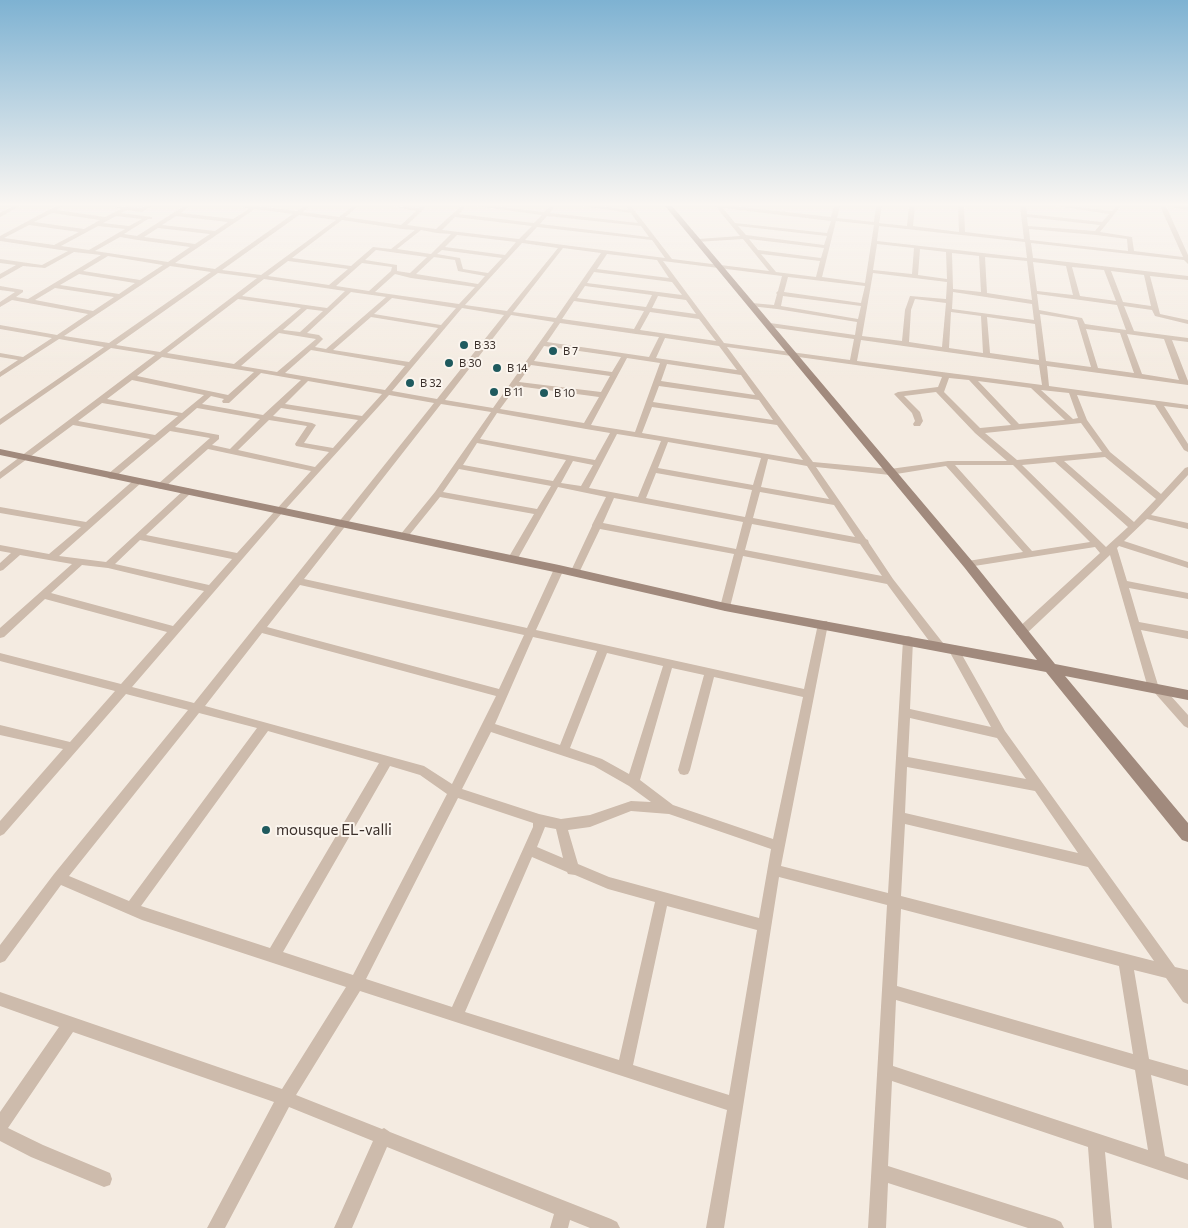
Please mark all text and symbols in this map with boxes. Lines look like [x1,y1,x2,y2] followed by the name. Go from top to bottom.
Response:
[474,338,496,352] place label: B 33
[458,339,470,351] marker: B 33
[563,344,578,358] place label: B 7
[547,345,559,357] marker: B 7
[459,356,482,370] place label: B 30
[443,357,455,369] marker: B 30
[507,361,528,375] place label: B 14
[491,362,503,374] marker: B 14
[420,376,442,390] place label: B 32
[404,377,416,389] marker: B 32
[504,385,523,399] place label: B 11
[488,386,500,398] marker: B 11
[554,386,575,400] place label: B 10
[538,387,550,399] marker: B 10
[276,821,392,839] place label: mousque EL-valli
[260,824,272,836] marker: mousque EL-valli

